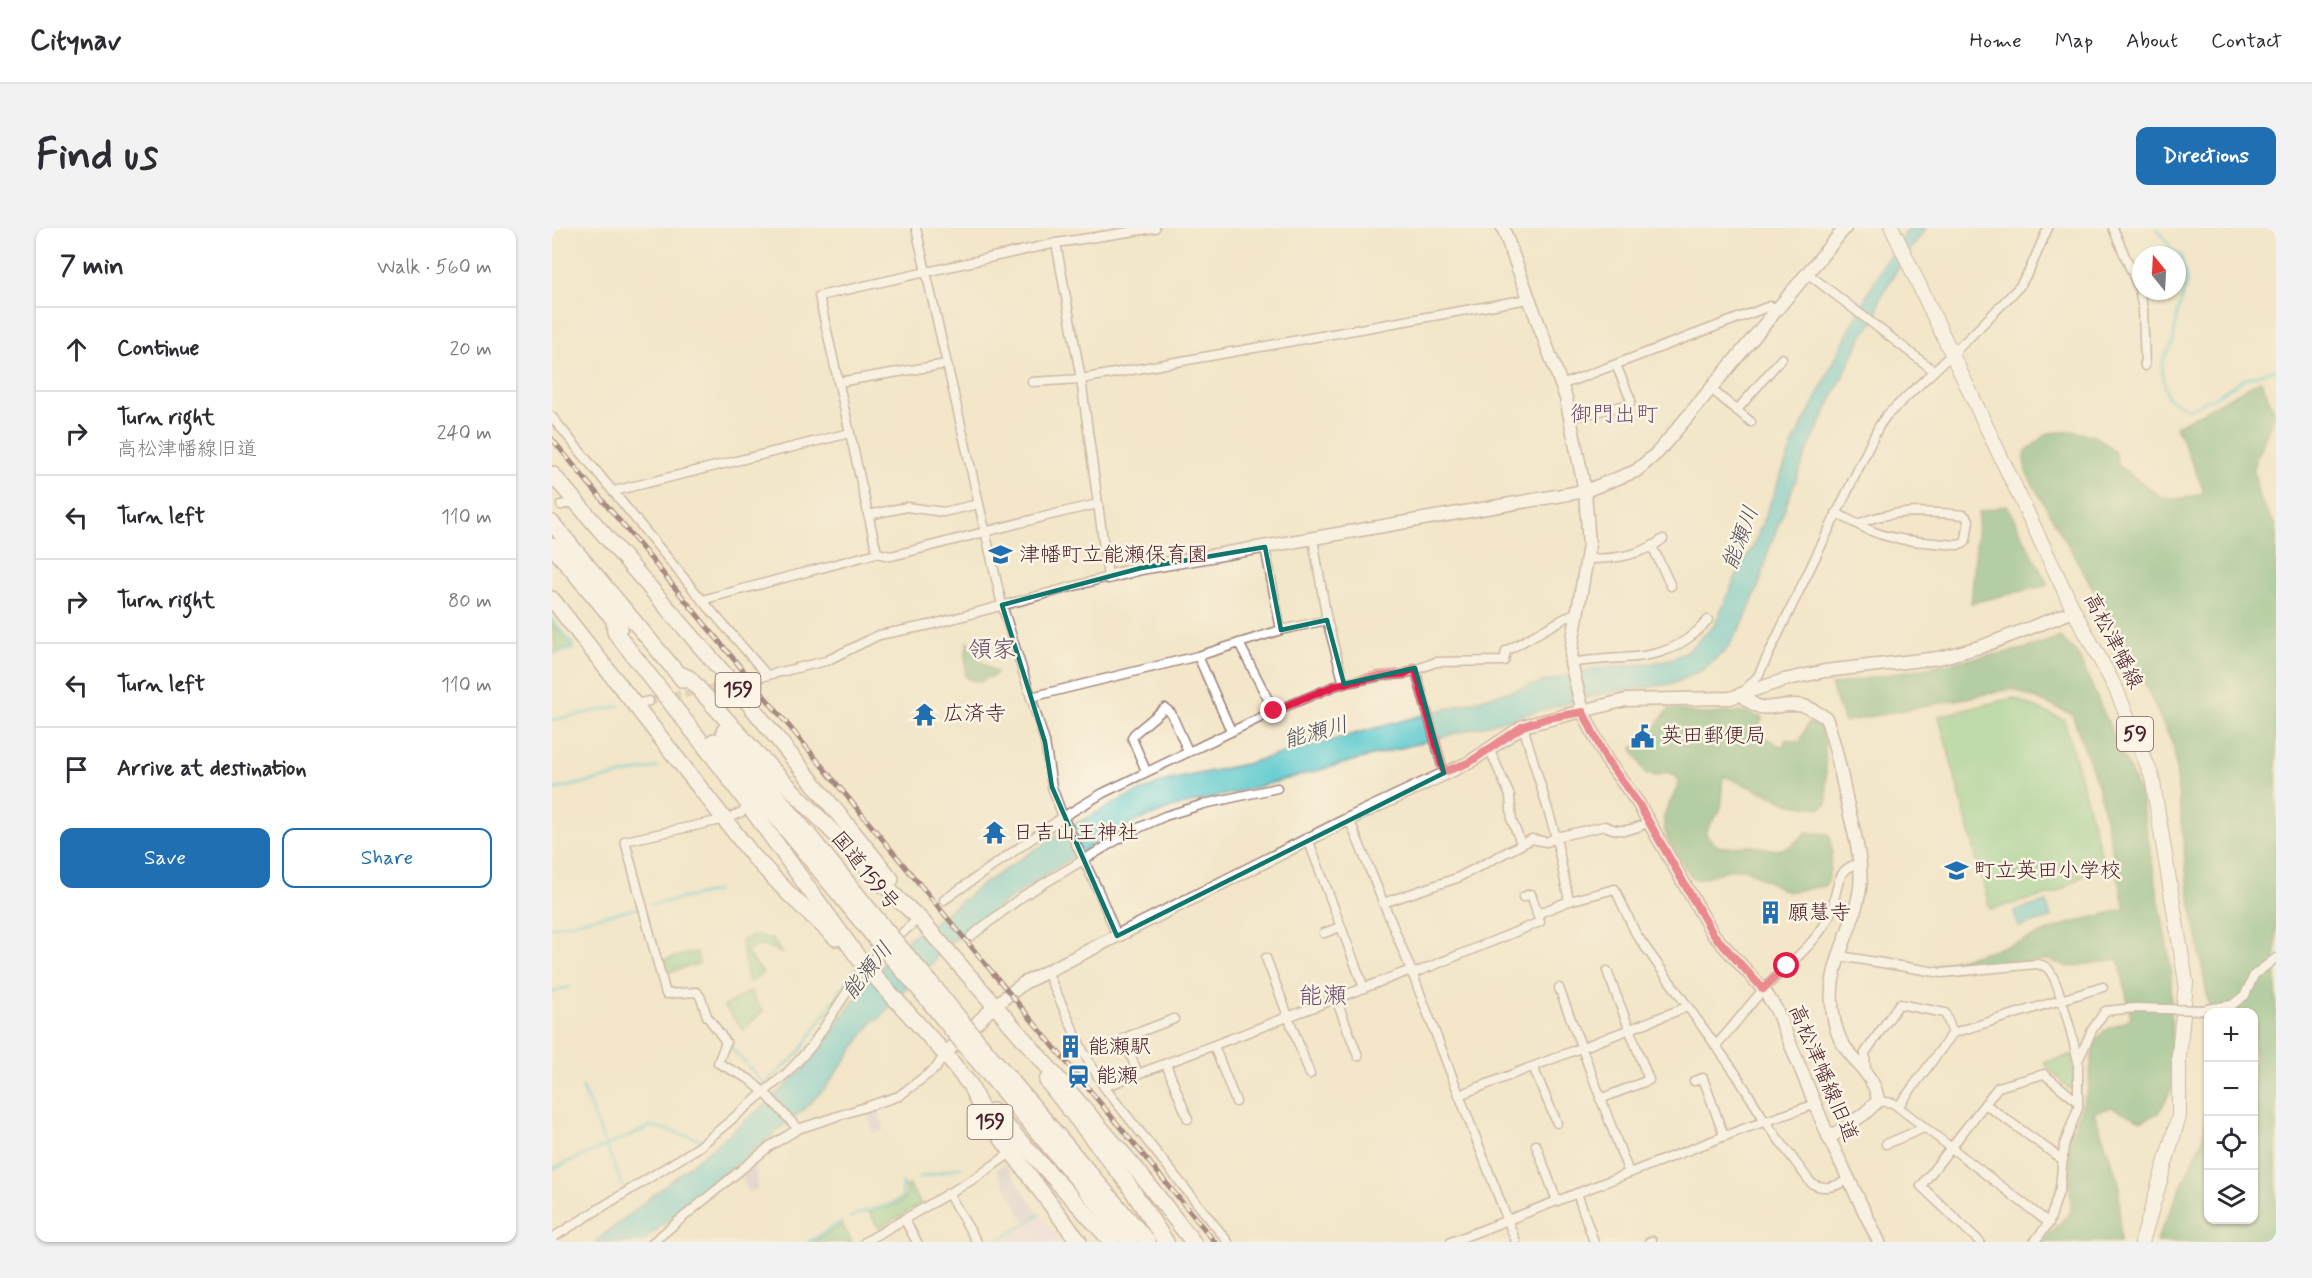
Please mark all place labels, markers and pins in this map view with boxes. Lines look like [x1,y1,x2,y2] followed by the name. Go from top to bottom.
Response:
[1019,541,1208,569] place label: 津幡町立能瀬保育園
[988,542,1014,568] school or university icon: 津幡町立能瀬保育園
[943,700,1006,728] place label: 広済寺
[912,701,938,727] temple icon: 広済寺
[1661,722,1766,750] place label: 英田郵便局
[1630,723,1656,749] public building icon: 英田郵便局
[1013,819,1139,847] place label: 日吉山王神社
[982,820,1008,846] temple icon: 日吉山王神社
[1974,857,2121,885] place label: 町立英田小学校
[1943,858,1969,884] school or university icon: 町立英田小学校
[1788,899,1851,927] place label: 願慧寺
[1757,900,1783,926] building icon: 願慧寺
[1088,1033,1151,1061] place label: 能瀬駅
[1057,1034,1083,1060] building icon: 能瀬駅
[1096,1062,1138,1090] place label: 能瀬
[1065,1063,1091,1089] station icon: 能瀬

